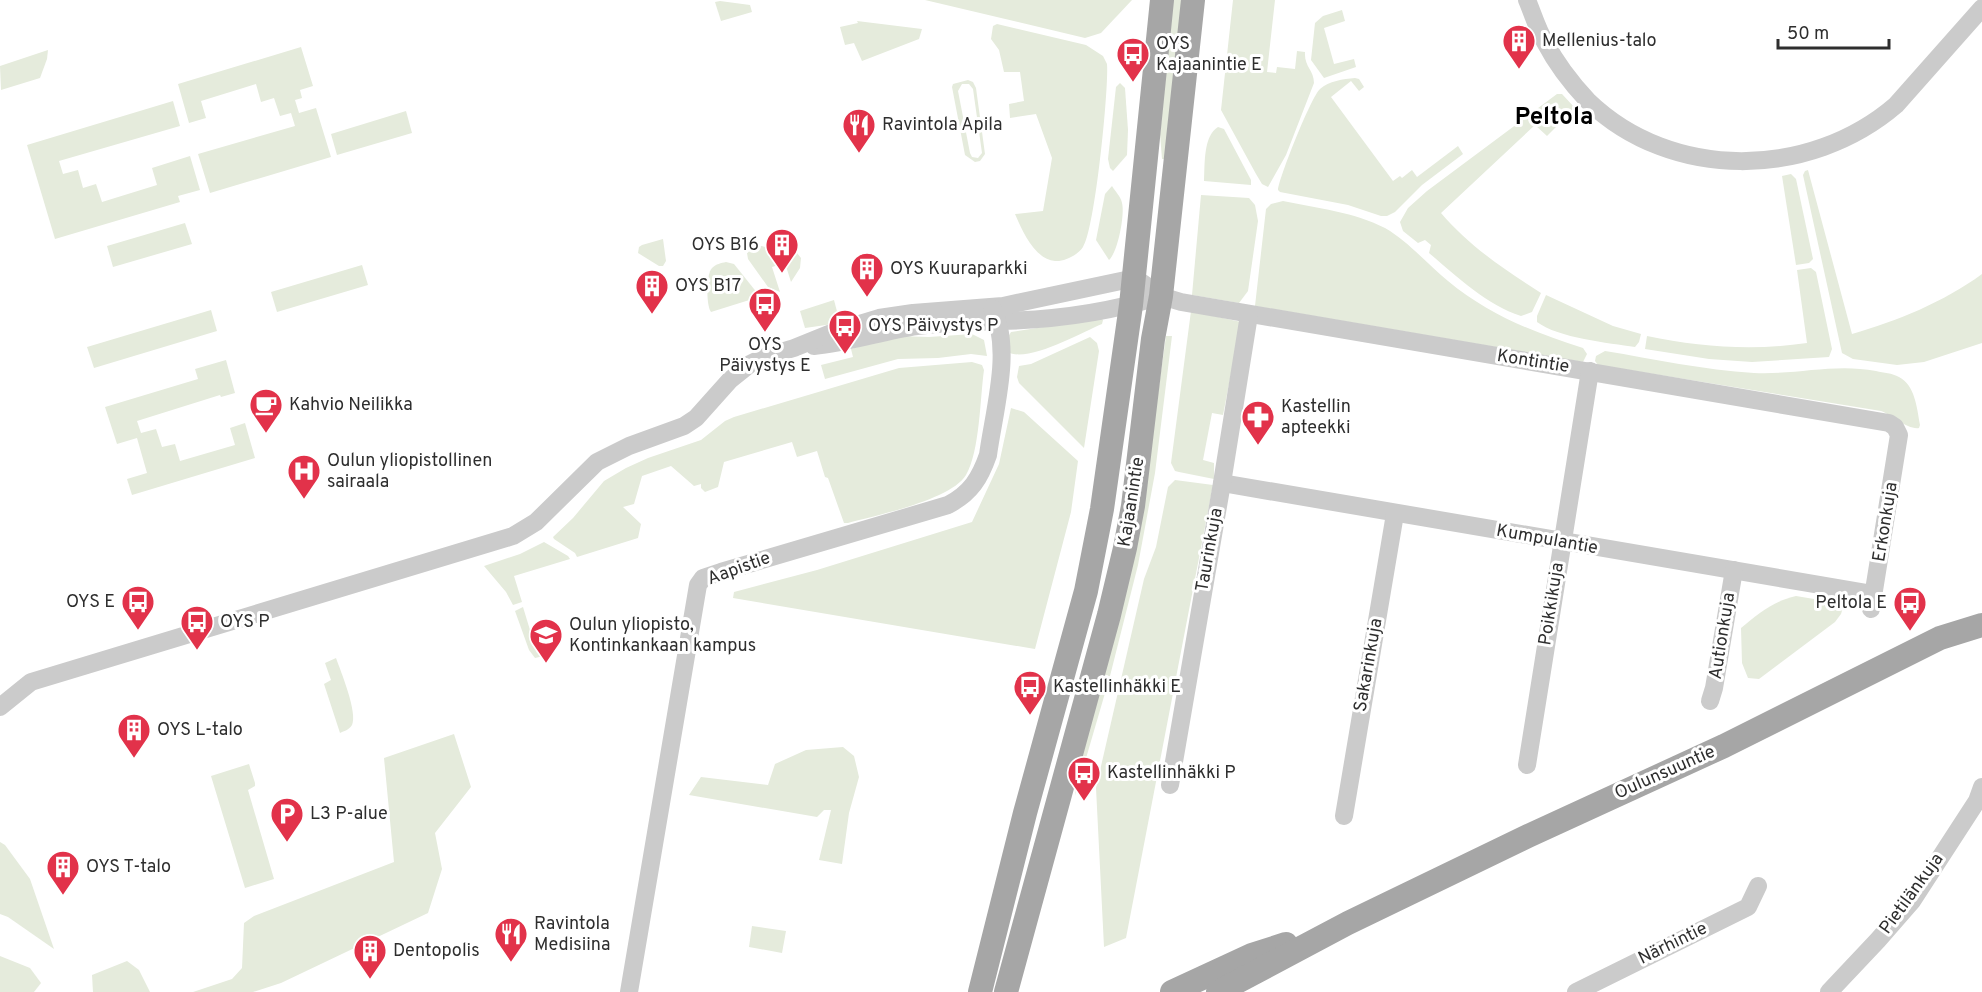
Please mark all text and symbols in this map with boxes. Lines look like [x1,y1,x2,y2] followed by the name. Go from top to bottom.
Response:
[1778,12,1889,50] scale bar
[1501,23,1537,70] building icon: Mellenius-talo
[1787,23,1829,46] text: 50 m
[1542,30,1657,53] place label: Mellenius-talo
[1156,33,1262,77] place label: OYS Kajaanintie E
[1115,36,1151,83] bus stop icon: OYS Kajaanintie E
[1515,103,1593,133] district label: Peltola
[841,107,877,154] restaurant icon: Ravintola Apila
[882,114,1002,137] place label: Ravintola Apila
[764,227,800,274] building icon: OYS B16
[691,234,759,257] place label: OYS B16
[849,251,885,298] building icon: OYS Kuuraparkki
[890,258,1028,281] place label: OYS Kuuraparkki
[634,268,670,315] building icon: OYS B17
[675,275,741,298] place label: OYS B17
[747,286,783,333] bus stop icon: OYS Päivystys E
[827,308,863,355] bus stop icon: OYS Päivystys P
[868,315,998,338] place label: OYS Päivystys P
[719,334,811,378] place label: OYS Päivystys E
[1495,345,1571,379] street label: Kontintie
[248,387,284,434] cafe icon: Kahvio Neilikka
[289,394,413,417] place label: Kahvio Neilikka
[1281,396,1351,440] place label: Kastellin apteekki
[1240,399,1276,446] pharmacy icon: Kastellin apteekki
[327,450,492,494] place label: Oulun yliopistollinen sairaala
[286,453,322,500] hospital icon: Oulun yliopistollinen sairaala
[1114,455,1150,549] street label: Kajaanintie
[1868,480,1904,564] street label: Erkonkuja
[1191,506,1229,594] street label: Taurinkuja
[1494,520,1600,560] street label: Kumpulantie
[704,547,774,591] street label: Aapistie
[1534,561,1570,647] street label: Poikkikuja
[120,584,156,631] bus stop icon: OYS E
[1892,585,1928,632] bus stop icon: Peltola E
[66,591,115,614] place label: OYS E
[1705,591,1741,681] street label: Autionkuja
[1815,592,1887,615] place label: Peltola E
[179,604,215,651] bus stop icon: OYS P
[220,611,270,634] place label: OYS P
[569,614,756,658] place label: Oulun yliopisto, Kontinkankaan kampus
[1349,616,1389,714] street label: Sakarinkuja
[528,617,564,664] school or university icon: Oulun yliopisto, Kontinkankaan kampus
[1012,669,1048,716] bus stop icon: Kastellinhäkki E
[1053,676,1181,699] place label: Kastellinhäkki E
[116,712,152,759] building icon: OYS L-talo
[157,719,243,742] place label: OYS L-talo
[1611,741,1719,805] street label: Oulunsuuntie
[1066,755,1102,802] bus stop icon: Kastellinhäkki P
[1107,762,1236,785] place label: Kastellinhäkki P
[269,796,305,843] parking icon: L3 P-alue
[310,803,388,826] place label: L3 P-alue
[45,849,81,896] building icon: OYS T-talo
[1875,849,1949,939] street label: Pietilänkuja
[86,856,171,879] place label: OYS T-talo
[534,913,610,957] place label: Ravintola Medisiina
[493,916,529,963] restaurant icon: Ravintola Medisiina
[1635,917,1711,971] street label: Närhintie
[352,933,388,980] building icon: Dentopolis
[393,940,480,963] place label: Dentopolis

